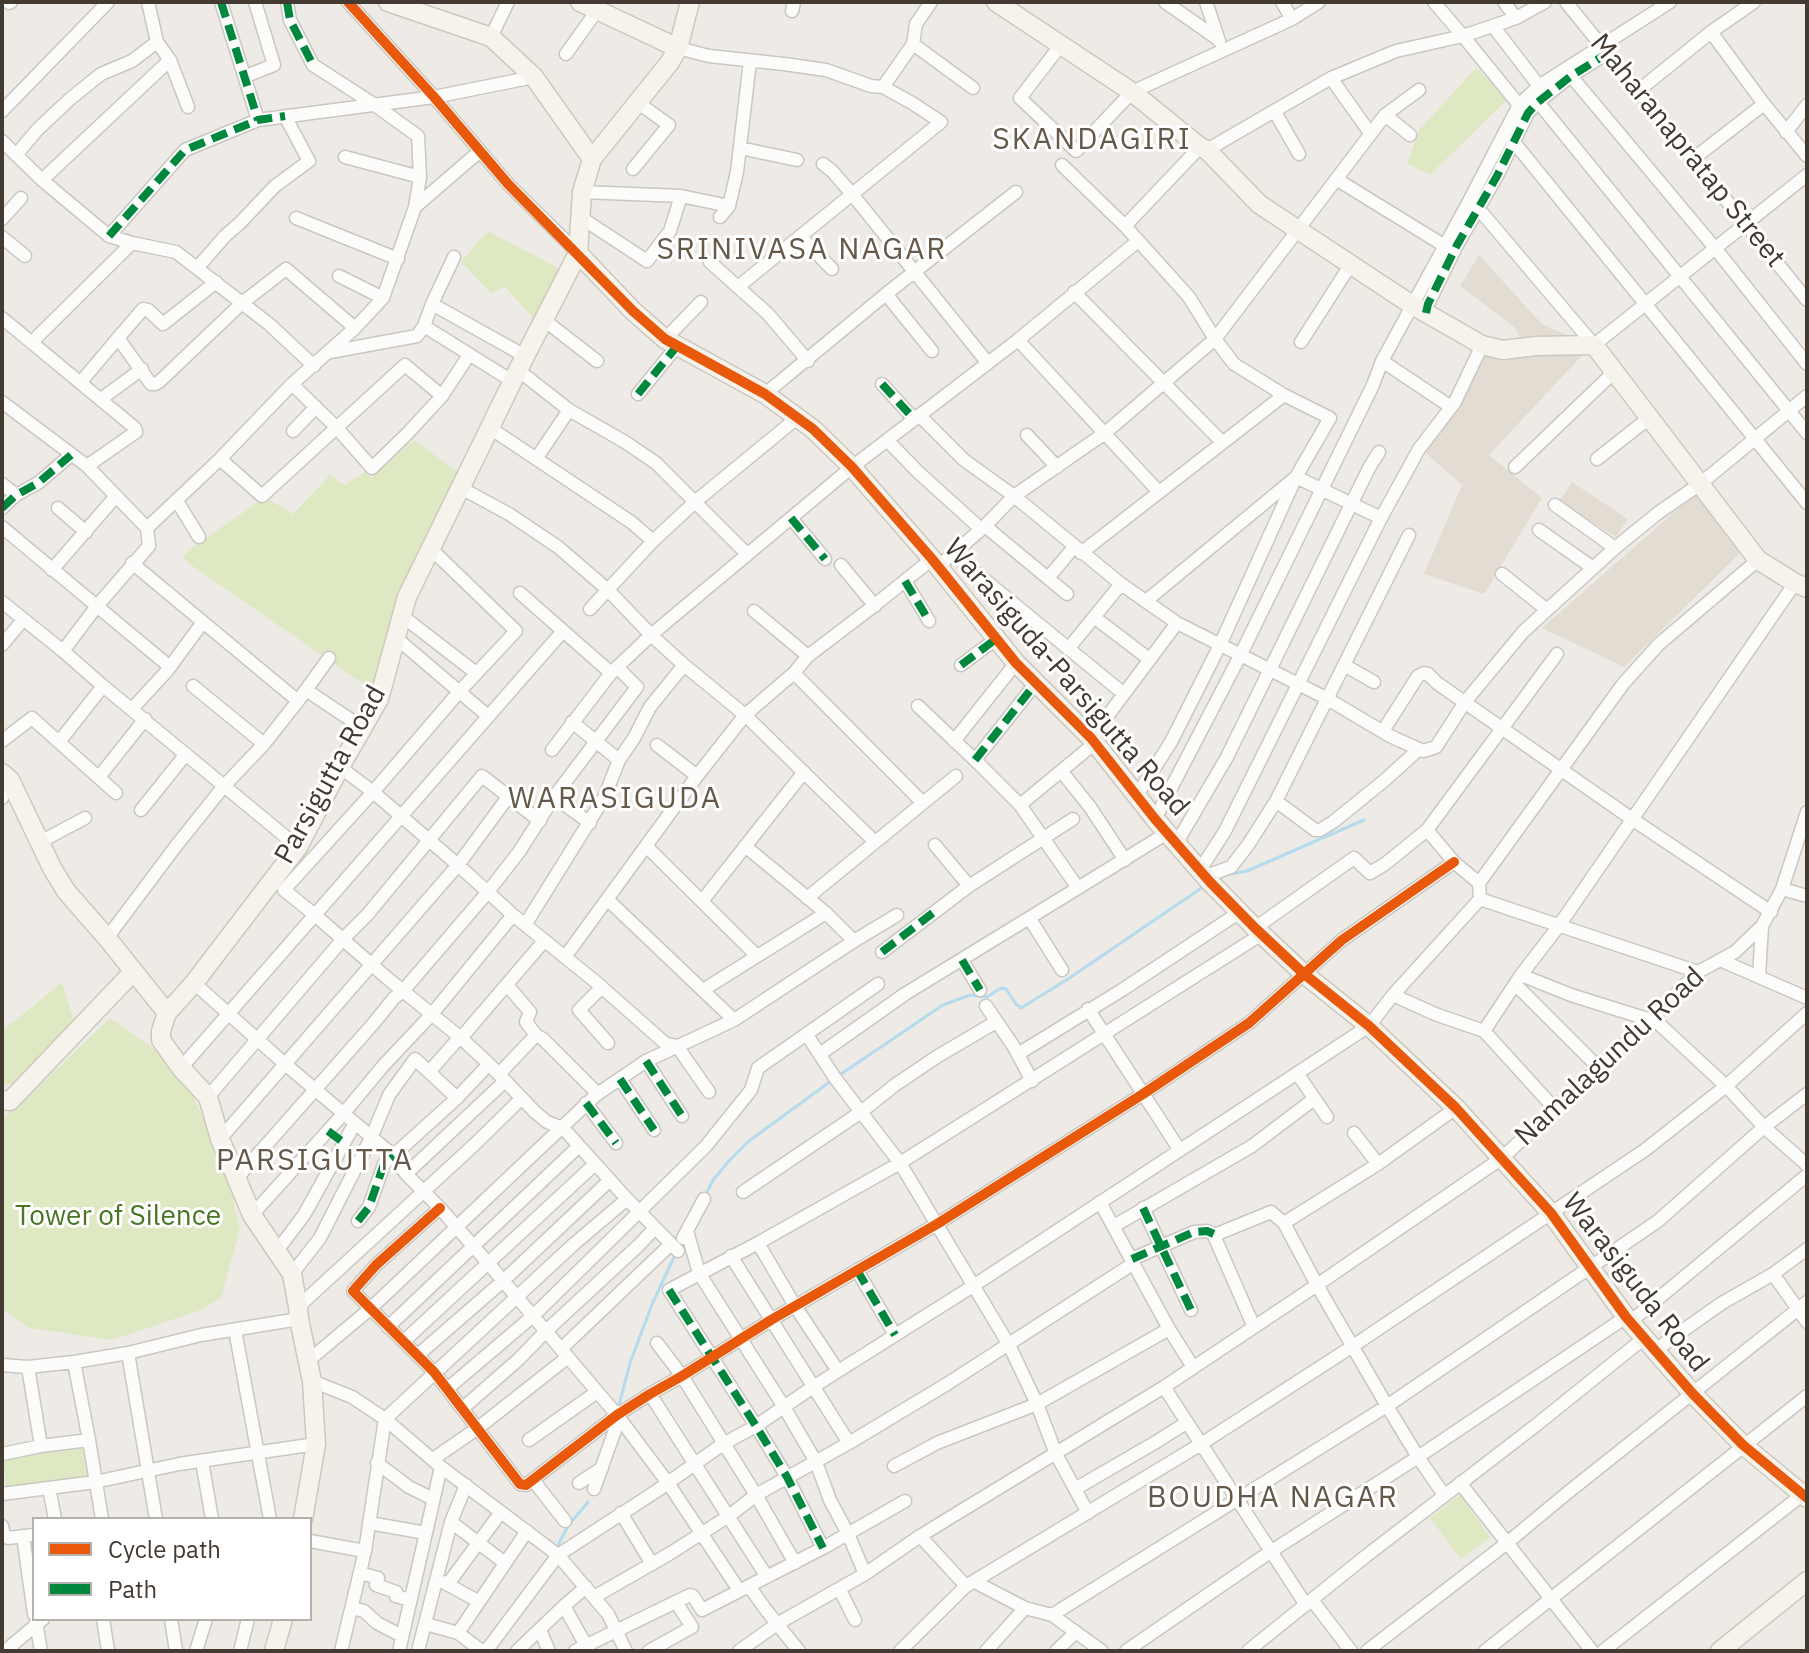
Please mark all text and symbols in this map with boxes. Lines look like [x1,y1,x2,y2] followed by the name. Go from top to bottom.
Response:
[1583,28,1791,274] street label: Maharanapratap Street
[992,122,1192,158] district label: SKANDAGIRI
[656,232,948,268] district label: SRINIVASA NAGAR
[936,532,1196,824] street label: Warasiguda-Parsigutta Road
[268,680,394,870] street label: Parsigutta Road
[508,781,722,817] district label: WARASIGUDA
[1508,961,1712,1153] street label: Namalagundu Road
[216,1143,414,1179] district label: PARSIGUTTA
[1555,1187,1715,1379] street label: Warasiguda Road
[15,1200,221,1234] park label: Tower of Silence
[1147,1480,1399,1516] district label: BOUDHA NAGAR
[32,1517,312,1621] legend
[108,1533,221,1565] text: Cycle path
[108,1573,157,1605] text: Path

